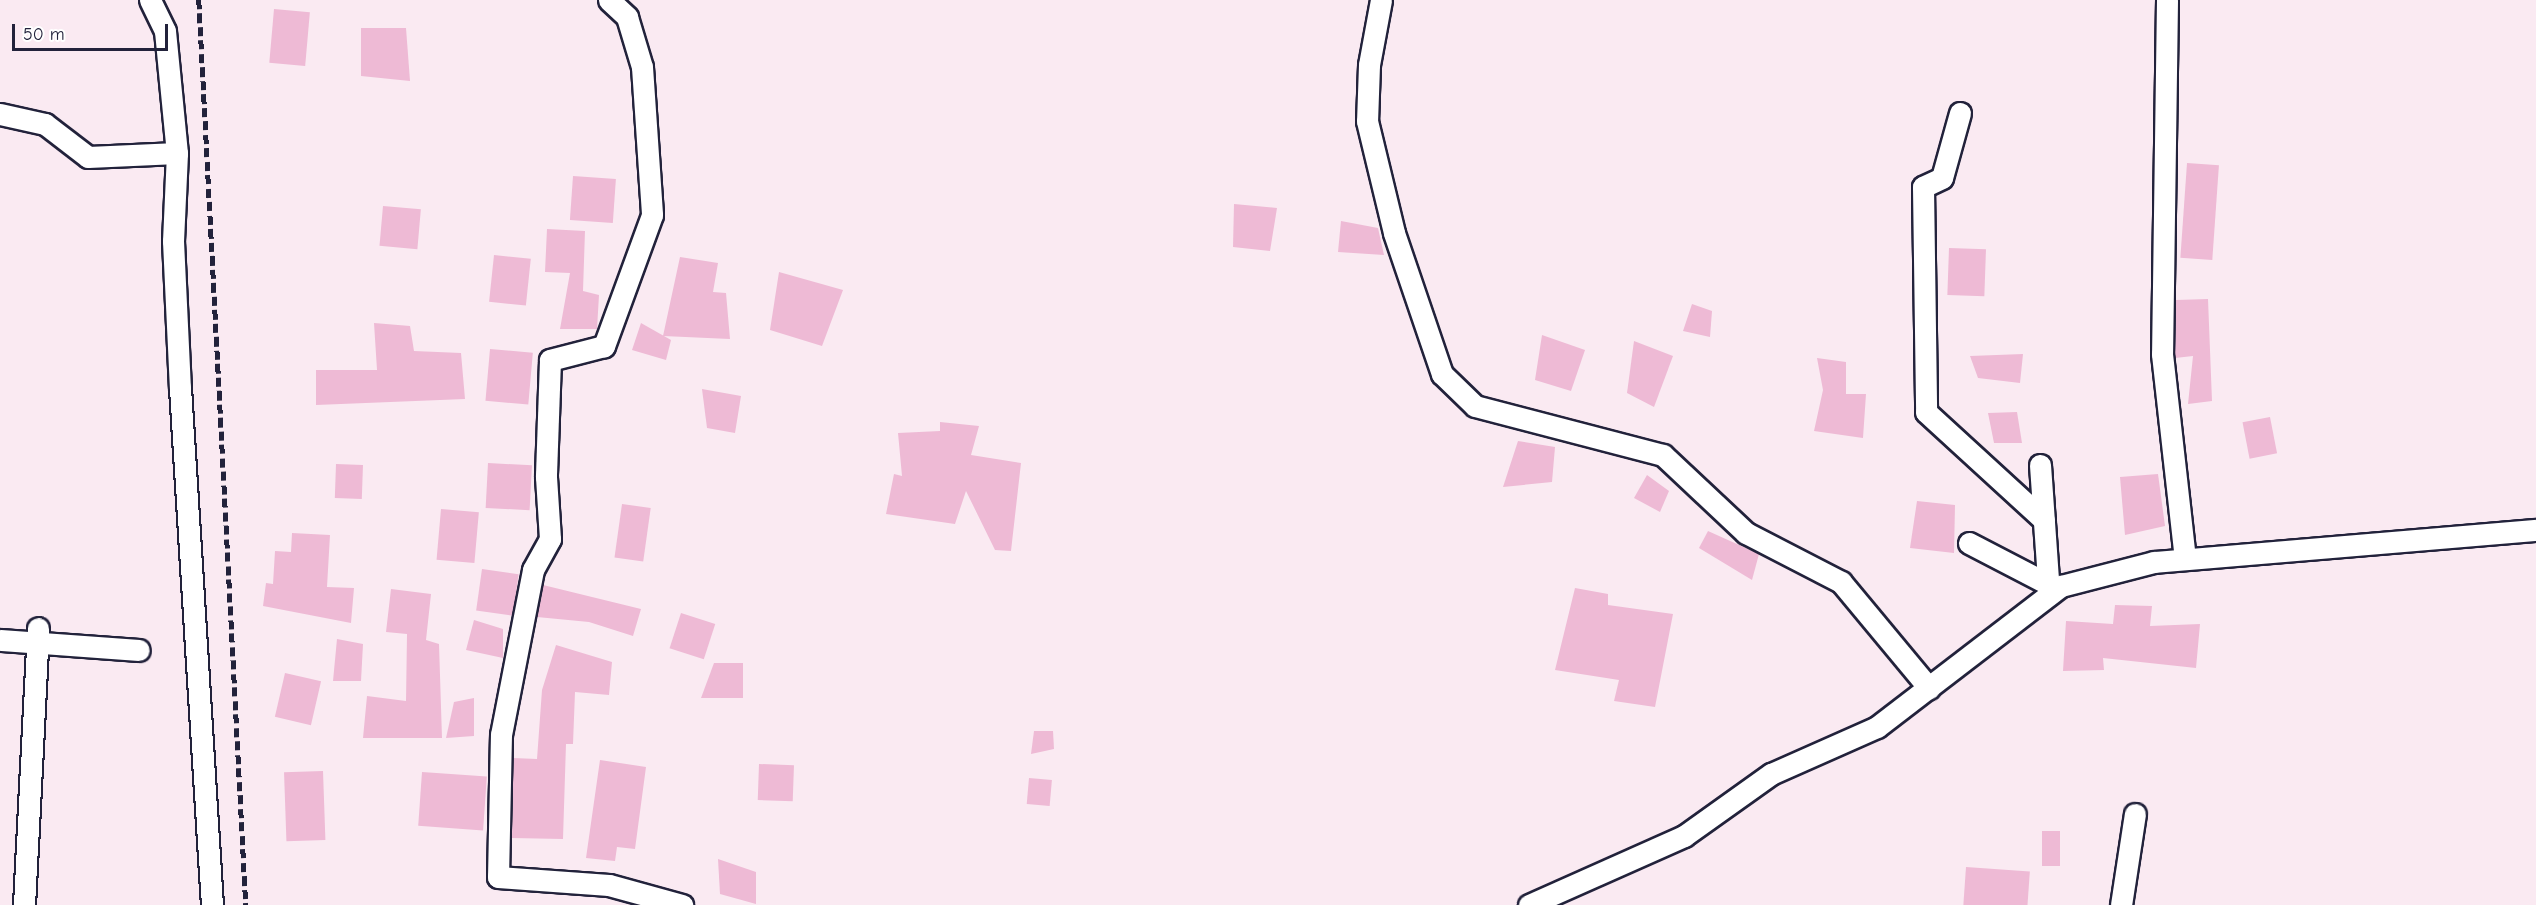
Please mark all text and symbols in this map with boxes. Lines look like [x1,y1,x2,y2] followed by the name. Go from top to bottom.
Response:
[15,12,171,50] scale bar
[23,24,65,45] text: 50 m

